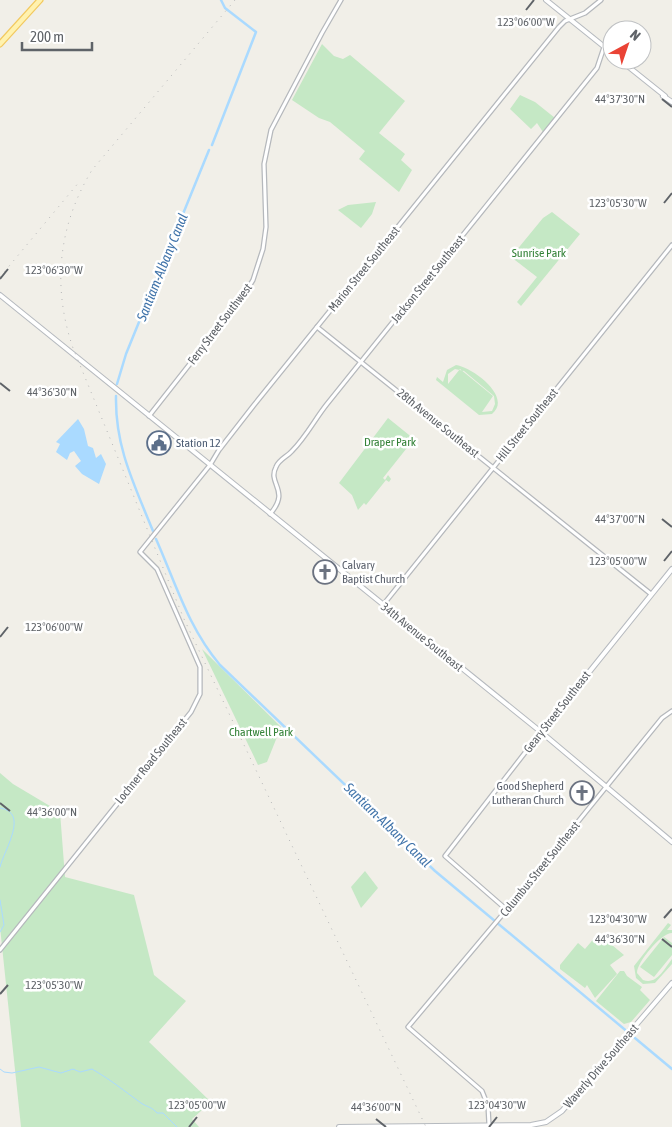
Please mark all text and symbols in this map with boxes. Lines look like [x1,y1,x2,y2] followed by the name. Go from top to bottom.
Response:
[497,15,555,29] text: 123°06'00"W
[22,20,92,52] scale bar
[602,20,652,70] north arrow
[627,26,644,44] text: N
[30,28,64,45] text: 200 m
[595,92,645,106] text: 44°37'30"N
[589,196,647,210] text: 123°05'30"W
[133,211,191,324] water label: Santiam-Albany Canal
[325,223,403,314] street label: Marion Street Southeast
[388,232,468,326] street label: Jackson Street Southeast
[512,246,567,260] park label: Sunrise Park
[25,263,83,277] text: 123°06'30"W
[185,280,255,367] street label: Ferry Street Southwest
[27,385,77,399] text: 44°36'30"N
[493,385,561,464] street label: Hill Street Southeast
[394,386,482,461] street label: 28th Avenue Southeast
[146,430,172,456] public building icon: Station 12
[364,435,417,449] park label: Draper Park
[176,436,221,450] place label: Station 12
[595,512,645,526] text: 44°37'00"N
[589,554,647,568] text: 123°05'00"W
[342,558,405,586] place label: Calvary Baptist Church
[312,559,338,585] church icon: Calvary Baptist Church
[378,600,466,675] street label: 34th Avenue Southeast
[25,620,83,634] text: 123°06'00"W
[521,668,594,756] street label: Geary Street Southeast
[112,715,190,807] street label: Lochner Road Southeast
[229,725,294,739] park label: Chartwell Park
[341,779,435,871] water label: Santiam-Albany Canal
[492,779,564,807] place label: Good Shepherd Lutheran Church
[569,780,595,806] church icon: Good Shepherd Lutheran Church
[27,805,77,819] text: 44°36'00"N
[497,818,583,919] street label: Columbus Street Southeast
[589,912,647,926] text: 123°04'30"W
[595,932,645,946] text: 44°36'30"N
[25,978,83,992] text: 123°05'30"W
[561,1021,642,1111] street label: Waverly Drive Southeast
[168,1098,226,1112] text: 123°05'00"W
[468,1098,526,1112] text: 123°04'30"W
[351,1100,401,1114] text: 44°36'00"N

